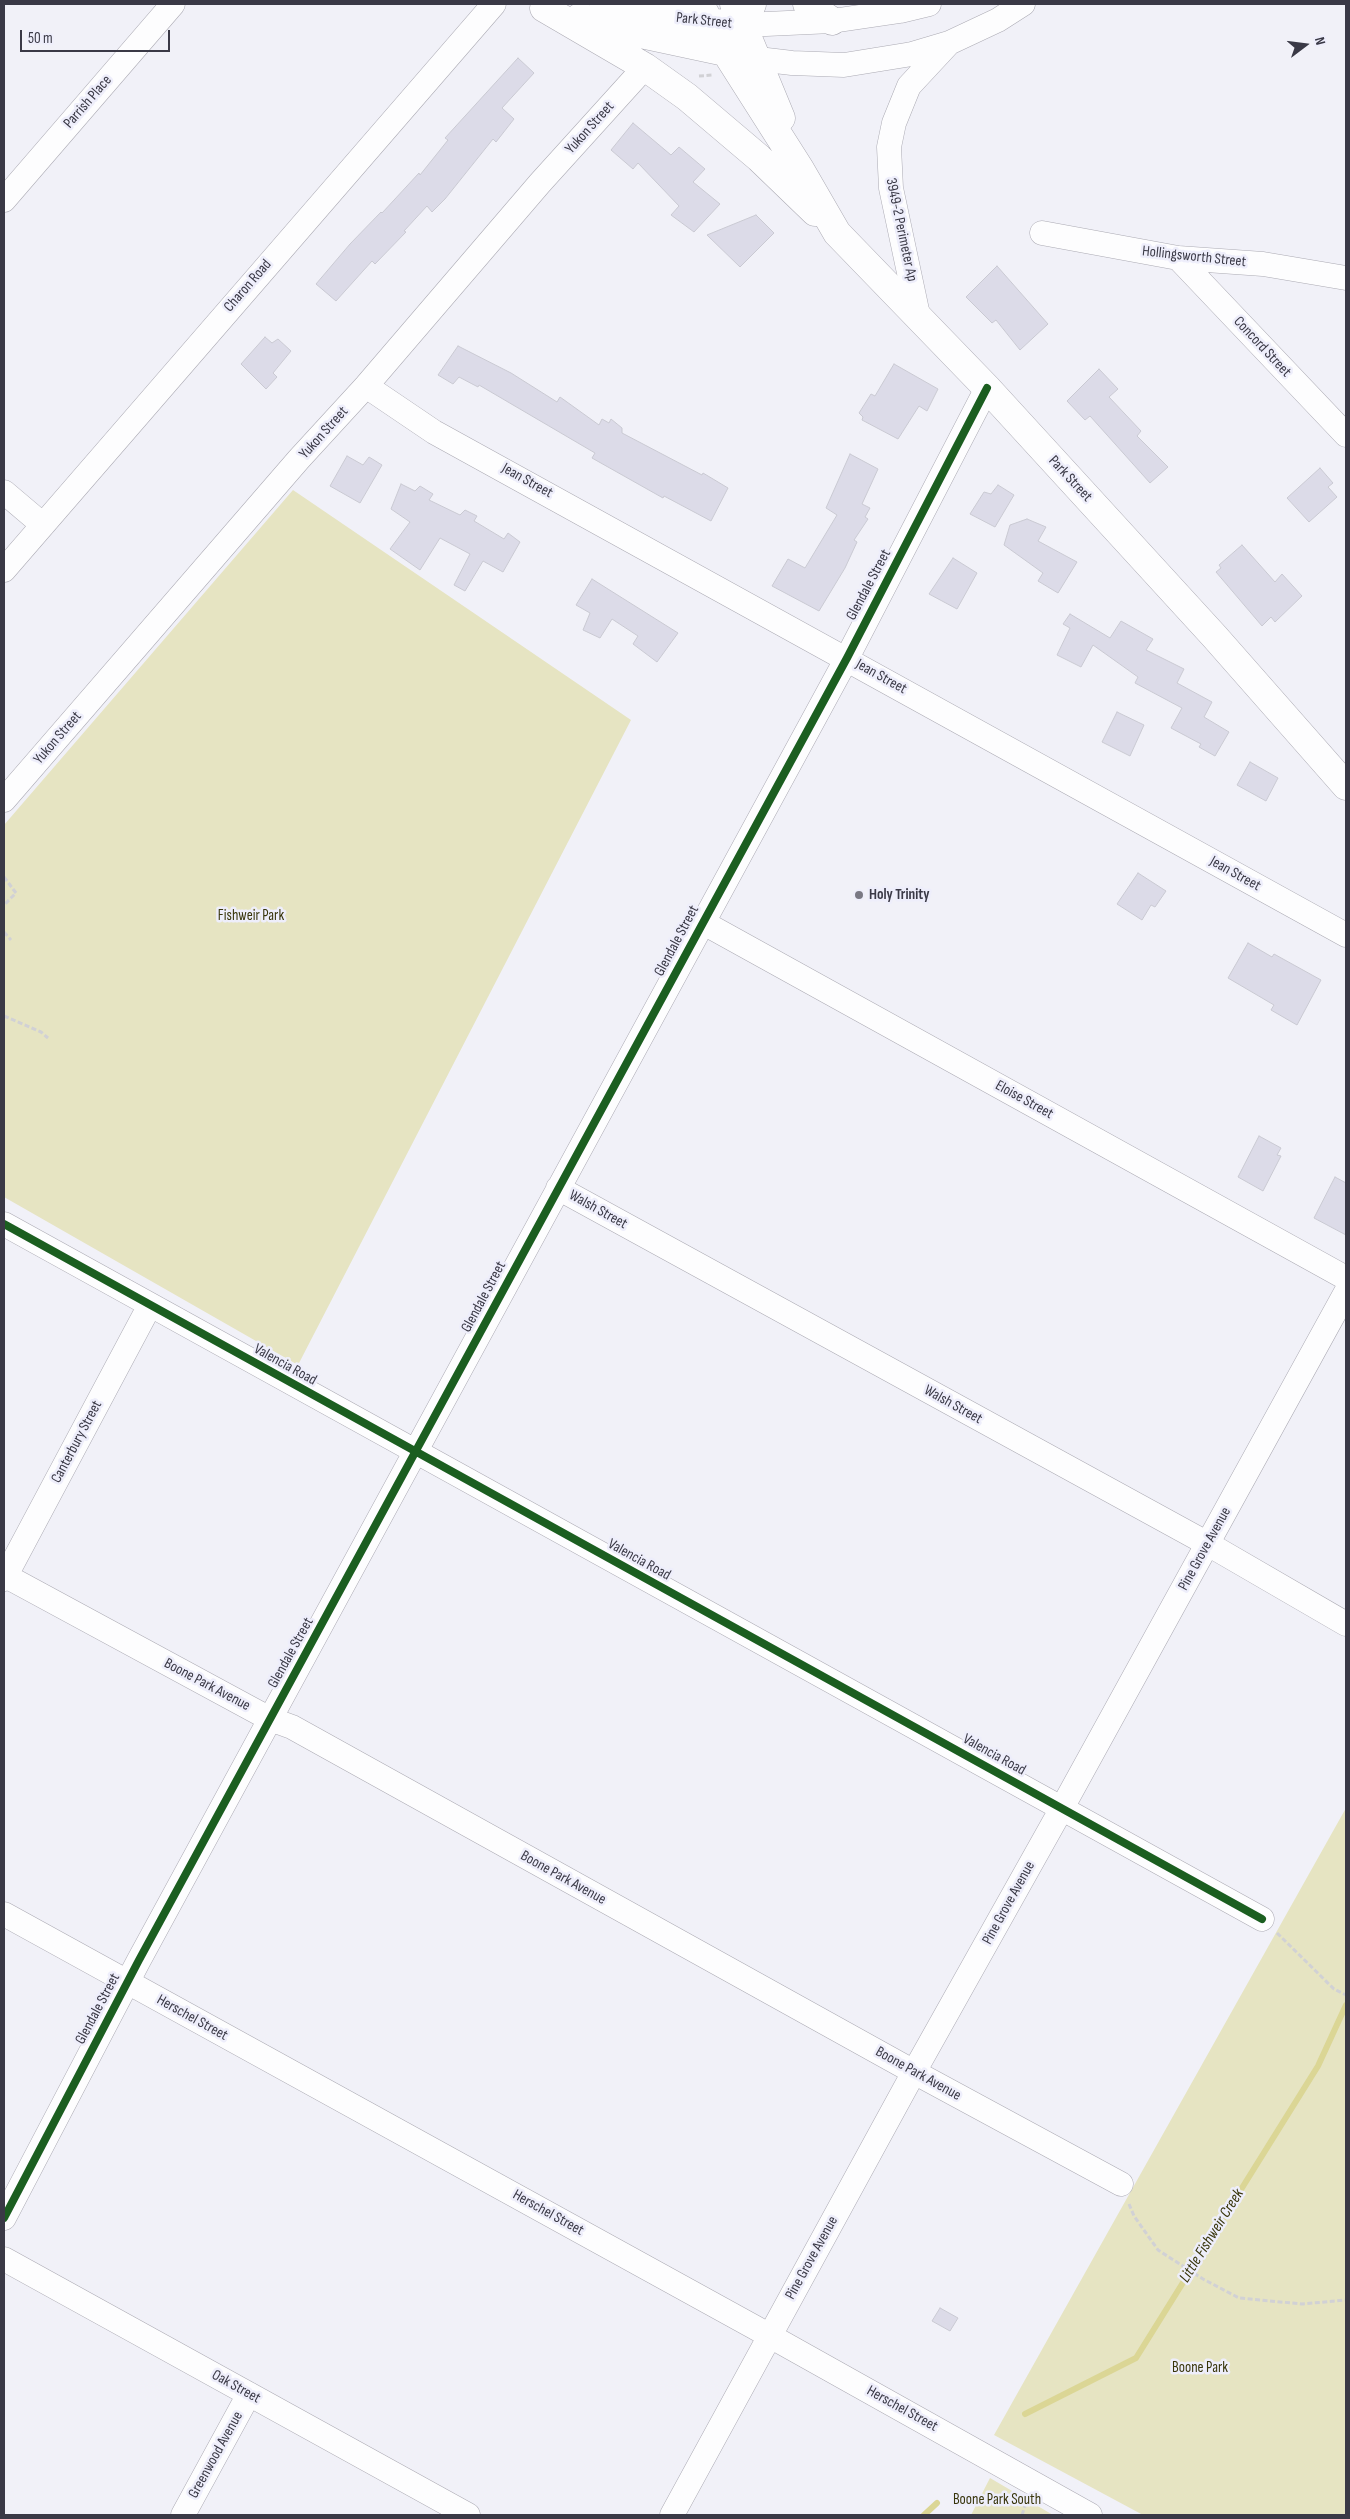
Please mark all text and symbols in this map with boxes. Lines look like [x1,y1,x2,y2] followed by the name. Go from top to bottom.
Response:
[675,9,733,33] street label: Park Street
[22,20,172,52] scale bar
[1280,20,1330,70] north arrow
[28,29,53,48] text: 50 m
[1311,35,1329,47] text: N
[60,72,116,132] street label: Parrish Place
[562,98,618,158] street label: Yukon Street
[881,177,921,283] street label: 3949-2 Perimeter Ap
[1141,243,1247,271] street label: Hollingsworth Street
[220,256,276,316] street label: Charon Road
[1229,313,1295,381] street label: Concord Street
[296,403,352,463] street label: Yukon Street
[1044,452,1096,506] street label: Park Street
[498,460,556,502] street label: Jean Street
[843,546,895,624] street label: Glendale Street
[852,656,910,698] street label: Jean Street
[30,708,86,768] street label: Yukon Street
[1206,853,1264,895] street label: Jean Street
[869,886,930,904] place label: Holy Trinity
[853,889,865,901] marker: Holy Trinity
[651,902,703,980] street label: Glendale Street
[218,907,284,925] park label: Fishweir Park
[992,1077,1056,1123] street label: Eloise Street
[566,1187,630,1233] street label: Walsh Street
[458,1258,510,1336] street label: Glendale Street
[250,1340,320,1390] street label: Valencia Road
[921,1382,985,1428] street label: Walsh Street
[48,1398,106,1486] street label: Canterbury Street
[1175,1504,1235,1594] street label: Pine Grove Avenue
[604,1535,674,1585] street label: Valencia Road
[264,1615,318,1691] street label: Glendale Street
[161,1655,253,1715] street label: Boone Park Avenue
[959,1730,1029,1780] street label: Valencia Road
[517,1847,609,1909] street label: Boone Park Avenue
[979,1858,1039,1948] street label: Pine Grove Avenue
[72,1970,124,2048] street label: Glendale Street
[153,1991,231,2045] street label: Herschel Street
[872,2043,964,2105] street label: Boone Park Avenue
[509,2186,587,2240] street label: Herschel Street
[1176,2186,1248,2286] water label: Little Fishweir Creek
[782,2213,842,2303] street label: Pine Grove Avenue
[1172,2359,1228,2377] park label: Boone Park
[209,2366,263,2408] street label: Oak Street
[863,2382,941,2436] street label: Herschel Street
[185,2409,247,2501] street label: Greenwood Avenue
[953,2491,1041,2509] park label: Boone Park South

